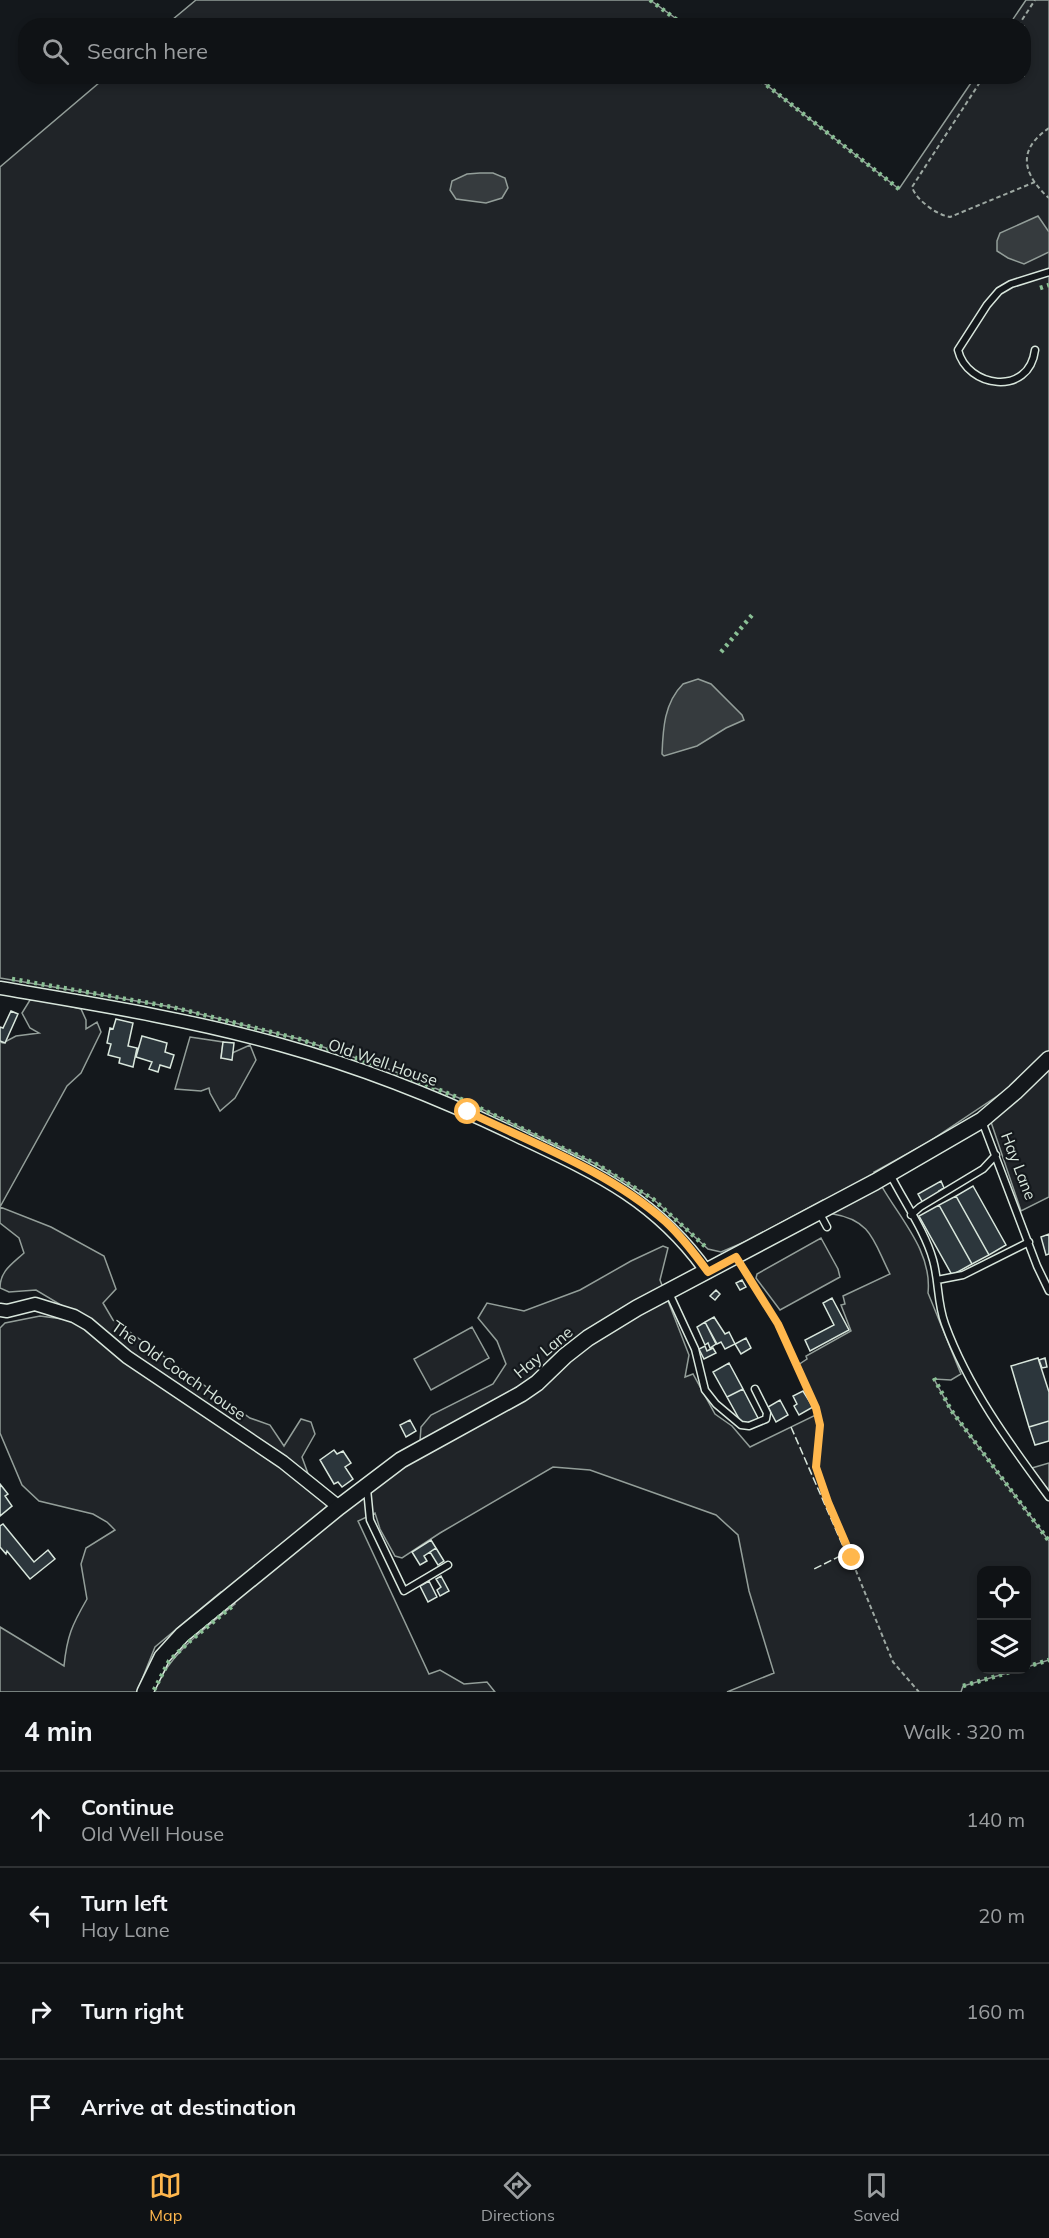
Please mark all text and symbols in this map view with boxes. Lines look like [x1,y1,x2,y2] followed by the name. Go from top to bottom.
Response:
[18,18,1031,84] search box
[39,35,72,68] icon: search
[87,37,208,65] text: Search here
[326,1034,440,1090] street label: Old Well House
[454,1098,480,1124] route start
[997,1129,1041,1203] street label: Hay Lane
[108,1316,250,1424] street label: The Old Coach House
[509,1322,577,1382] street label: Hay Lane
[838,1544,864,1570] route end
[977,1566,1031,1674] map controls
[977,1566,1031,1620] button: locate
[977,1620,1031,1674] button: layers
[24,1715,93,1748] text: 4 min
[903,1719,1025,1744] text: Walk · 320 m
[81,1793,174,1821] text: Continue
[24,1803,57,1836] icon: ahead
[966,1807,1025,1832] text: 140 m
[81,1821,224,1846] text: Old Well House
[81,1889,168,1917] text: Turn left
[24,1899,57,1932] icon: left
[978,1903,1025,1928] text: 20 m
[81,1917,170,1942] text: Hay Lane
[24,1995,57,2028] icon: right
[81,1997,184,2025] text: Turn right
[966,1999,1025,2024] text: 160 m
[24,2091,57,2124] icon: arrive
[81,2093,296,2121] text: Arrive at destination
[149,2169,182,2225] tab: Map
[481,2169,555,2225] tab: Directions
[854,2169,900,2225] tab: Saved

